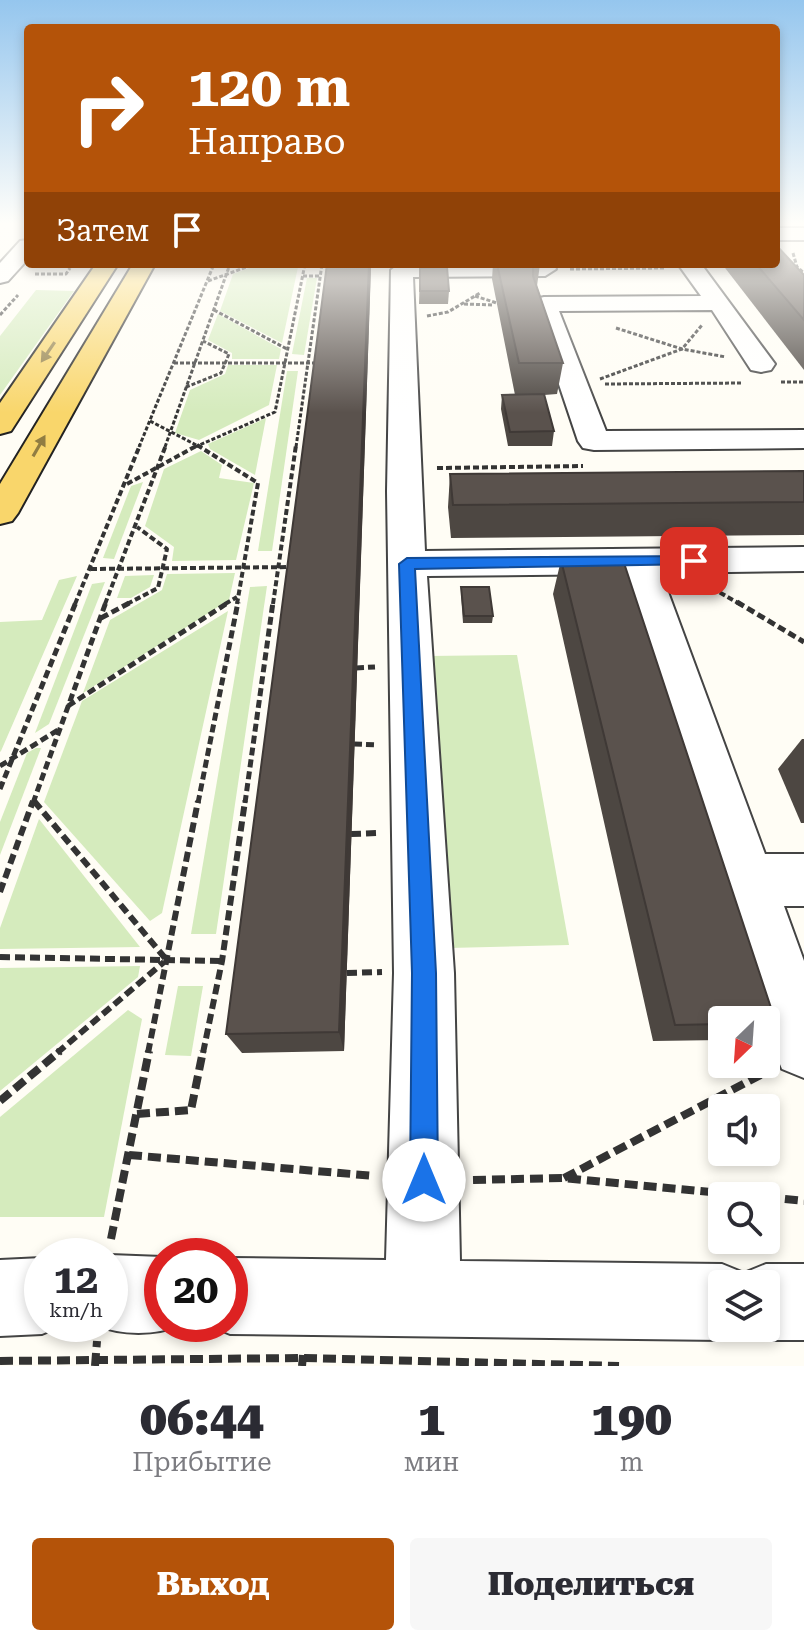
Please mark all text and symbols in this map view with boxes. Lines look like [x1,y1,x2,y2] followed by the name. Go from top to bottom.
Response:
[188,54,350,120] text: 120 m
[56,56,160,160] icon: right
[188,121,346,163] text: Направо
[165,208,209,252] icon: arrive
[56,213,149,248] text: Затем
[41,342,56,363] one-way arrow
[32,435,46,457] one-way arrow
[660,527,728,595] pin
[672,539,716,583] icon: arrive
[708,1006,780,1078] north arrow
[708,1006,780,1342] map controls
[708,1094,780,1166] button: sound
[382,1138,466,1222] position arrow
[708,1182,780,1254] button: search
[144,1238,248,1342] speed limit sign: 20
[54,1256,98,1303] text: 12
[708,1270,780,1342] button: layers
[49,1298,103,1322] text: km/h
[140,1391,264,1447] text: 06:44
[418,1391,445,1447] text: 1
[591,1391,672,1447] text: 190
[132,1447,272,1477] text: Прибытие
[404,1447,459,1477] text: мин
[620,1447,643,1477] text: m
[32,1538,394,1630] button: Выход
[410,1538,772,1630] button: Поделиться

